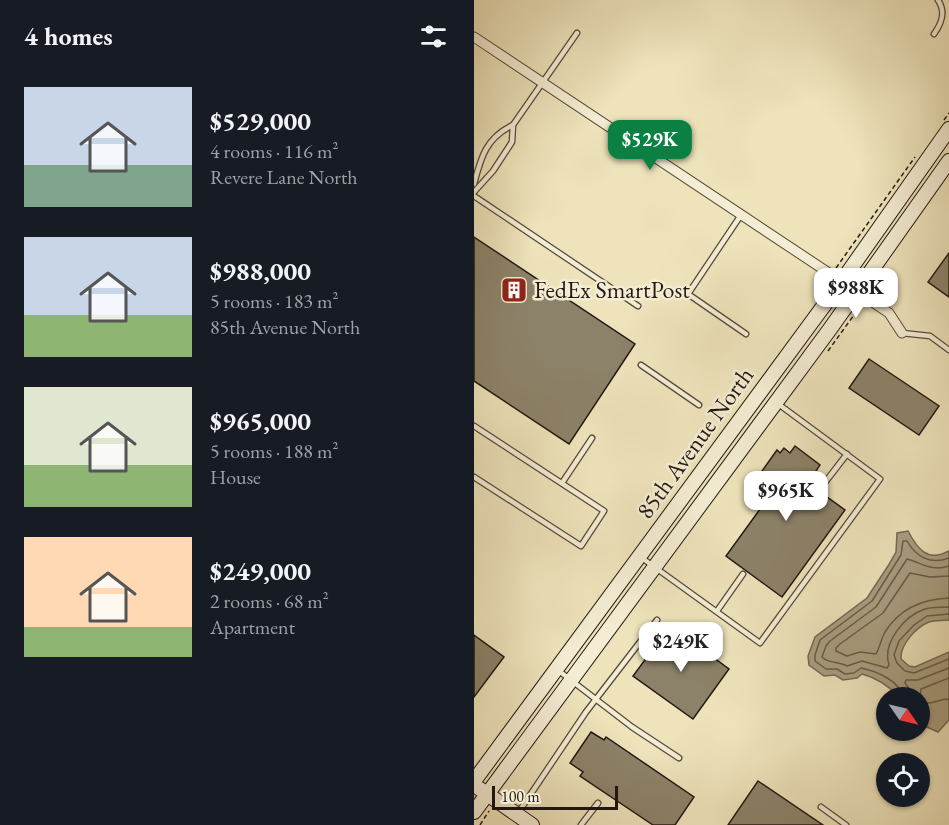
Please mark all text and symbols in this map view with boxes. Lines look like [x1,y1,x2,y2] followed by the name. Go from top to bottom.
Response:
[24,19,113,53] text: 4 homes
[417,20,450,53] icon: filters
[210,104,311,138] text: $529,000
[72,111,144,183] icon: home
[608,120,692,171] pin: $529K
[622,126,678,152] text: $529K
[210,138,338,164] text: 4 rooms · 116 m²
[210,164,358,190] text: Revere Lane North
[210,254,311,288] text: $988,000
[72,261,144,333] icon: home
[814,268,898,319] pin: $988K
[534,274,690,305] place label: FedEx SmartPost
[828,274,884,300] text: $988K
[499,275,529,305] building icon: FedEx SmartPost
[210,288,338,314] text: 5 rooms · 183 m²
[210,314,360,340] text: 85th Avenue North
[629,361,760,525] street label: 85th Avenue North
[210,404,311,438] text: $965,000
[72,411,144,483] icon: home
[210,438,338,464] text: 5 rooms · 188 m²
[210,464,261,490] text: House
[744,471,828,522] pin: $965K
[758,477,814,503] text: $965K
[210,554,311,588] text: $249,000
[72,561,144,633] icon: home
[210,588,329,614] text: 2 rooms · 68 m²
[210,614,295,640] text: Apartment
[639,622,723,673] pin: $249K
[653,628,709,654] text: $249K
[876,687,930,741] north arrow
[876,687,930,807] map controls
[876,753,930,807] button: locate
[492,783,618,810] scale bar
[501,786,540,807] text: 100 m

